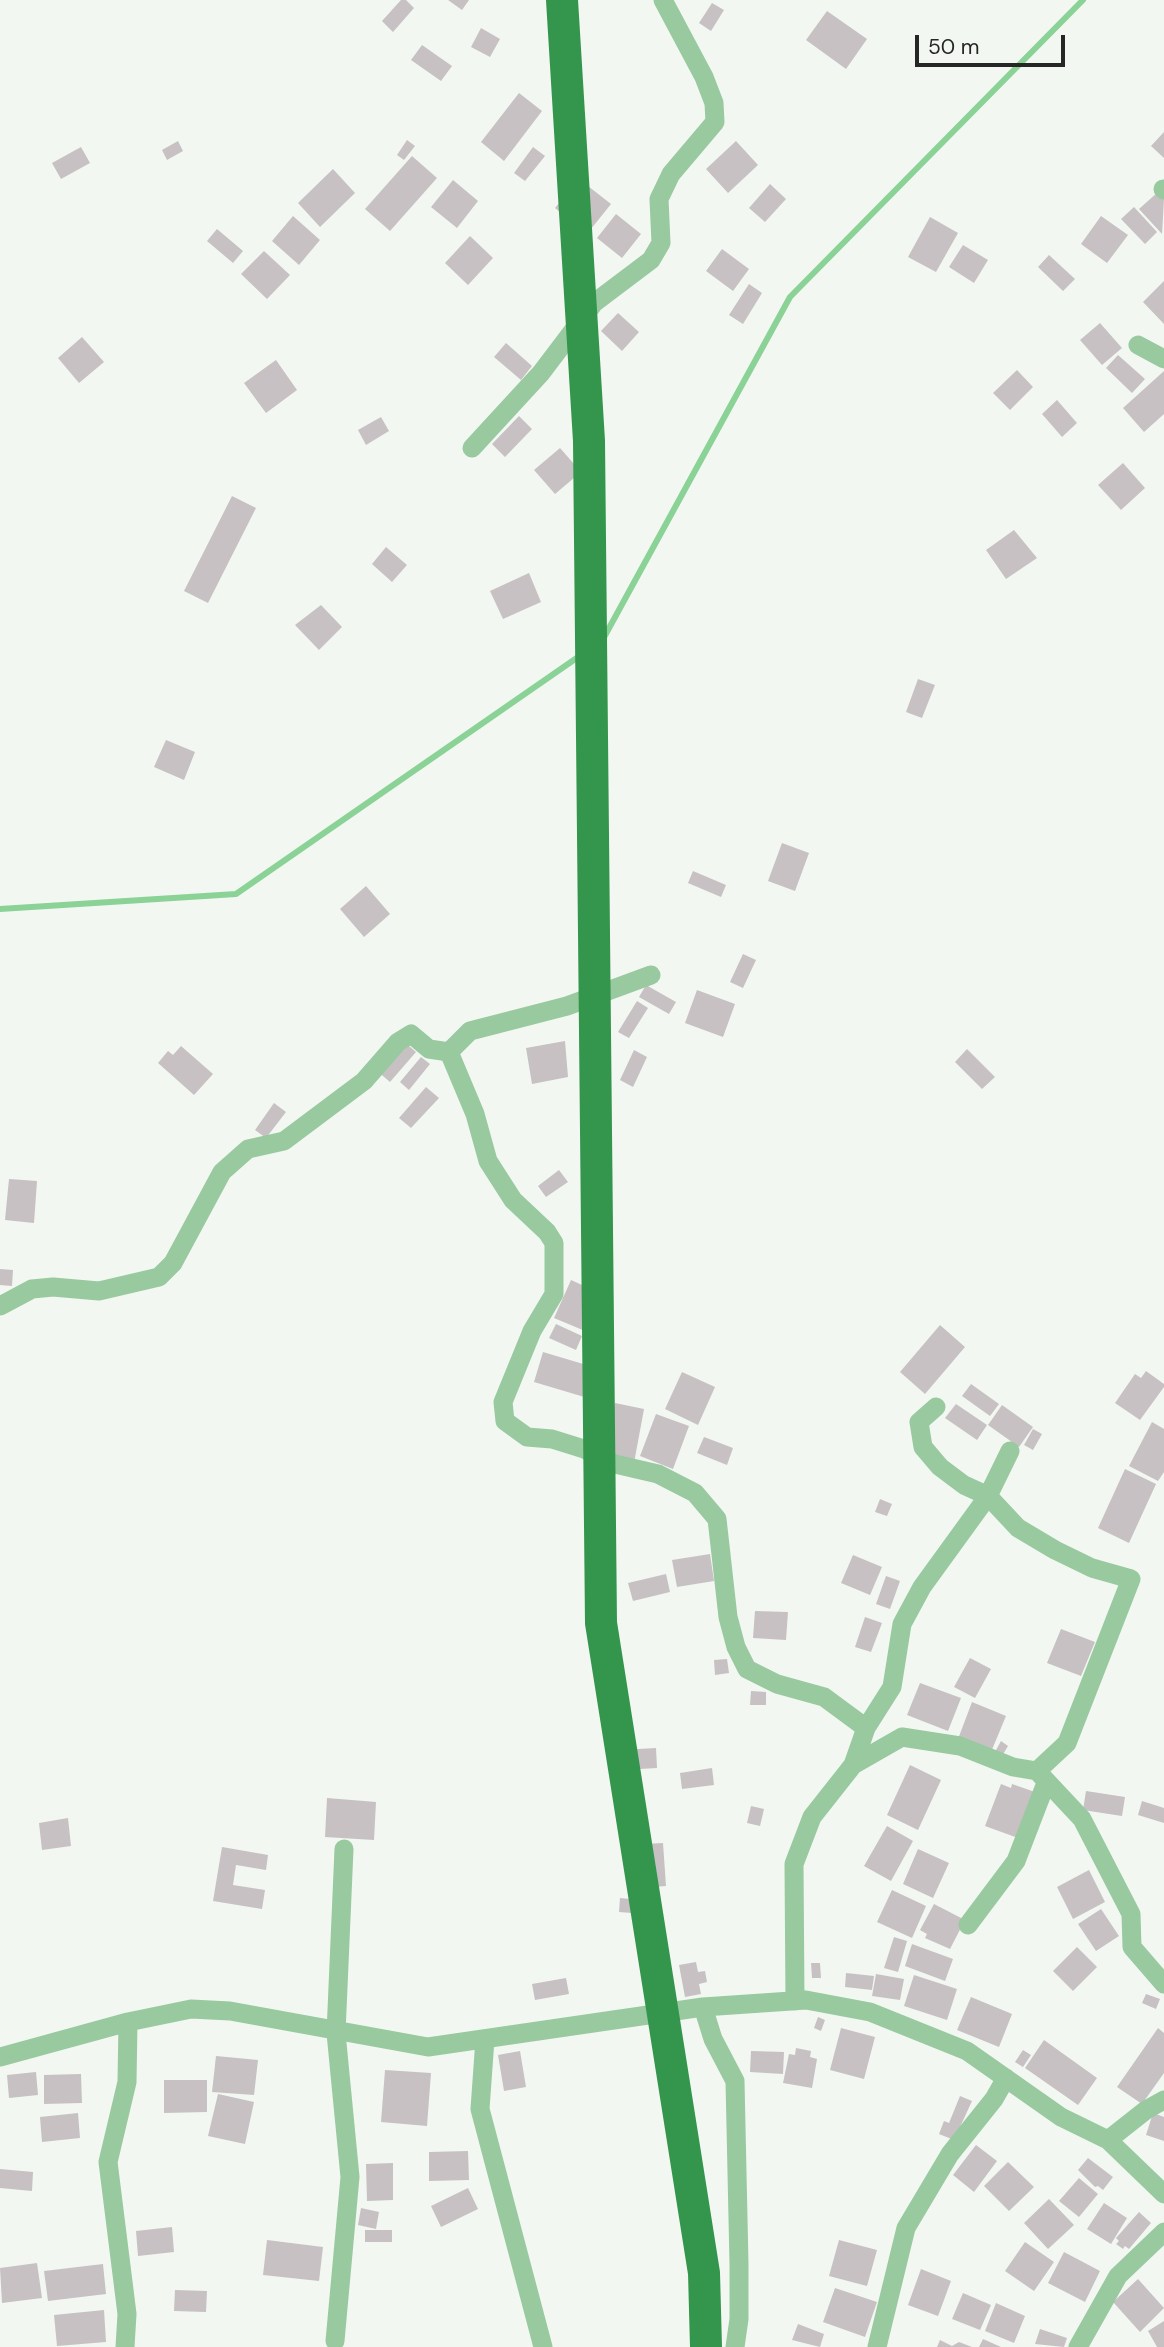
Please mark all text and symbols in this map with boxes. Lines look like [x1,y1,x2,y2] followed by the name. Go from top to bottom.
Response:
[919,21,1070,65] scale bar
[928,33,979,61] text: 50 m

